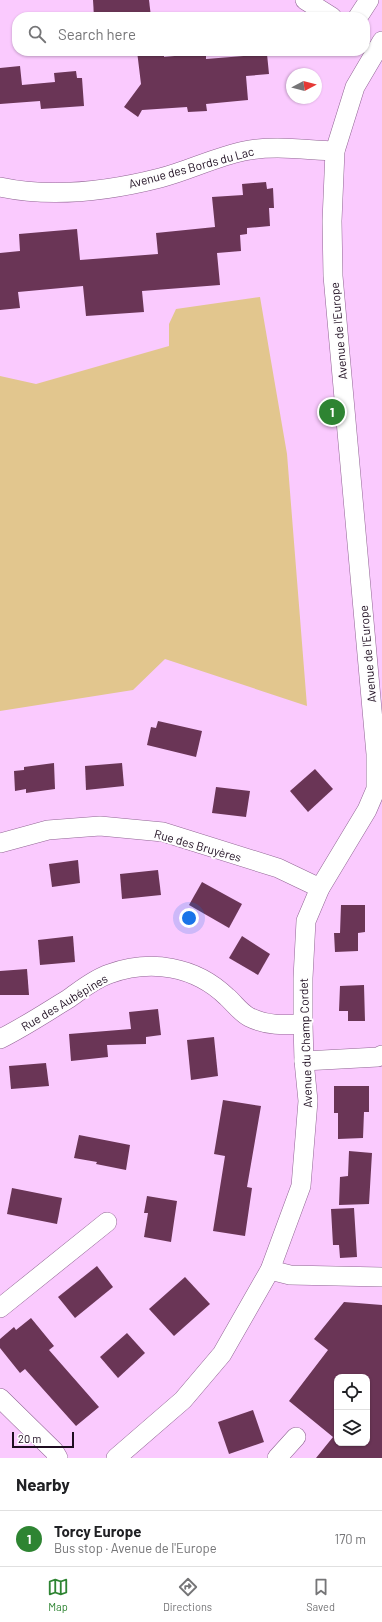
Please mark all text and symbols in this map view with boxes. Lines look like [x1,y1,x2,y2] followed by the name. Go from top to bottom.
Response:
[12,12,370,56] search box
[26,23,48,45] icon: search
[58,25,136,43] text: Search here
[286,68,322,104] north arrow
[127,144,255,190] street label: Avenue des Bords du Lac
[327,282,349,380] street label: Avenue de l'Europe
[319,397,345,427] pin: 1
[356,605,378,703] street label: Avenue de l'Europe
[153,826,243,864] street label: Rue des Bruyères
[179,908,199,928] your location
[18,971,110,1033] street label: Rue des Aubépines
[296,978,314,1108] street label: Avenue du Champ Cordet
[334,1374,370,1446] map controls
[334,1374,370,1410] button: locate
[334,1410,370,1446] button: layers
[12,1430,74,1449] scale bar
[18,1432,41,1445] text: 20 m
[16,1474,70,1494] text: Nearby
[54,1522,141,1540] text: Torcy Europe
[27,1531,31,1547] text: 1
[335,1531,366,1547] text: 170 m
[54,1540,217,1556] text: Bus stop · Avenue de l'Europe
[47,1576,69,1613] tab: Map
[163,1576,212,1613] tab: Directions
[306,1576,335,1613] tab: Saved

